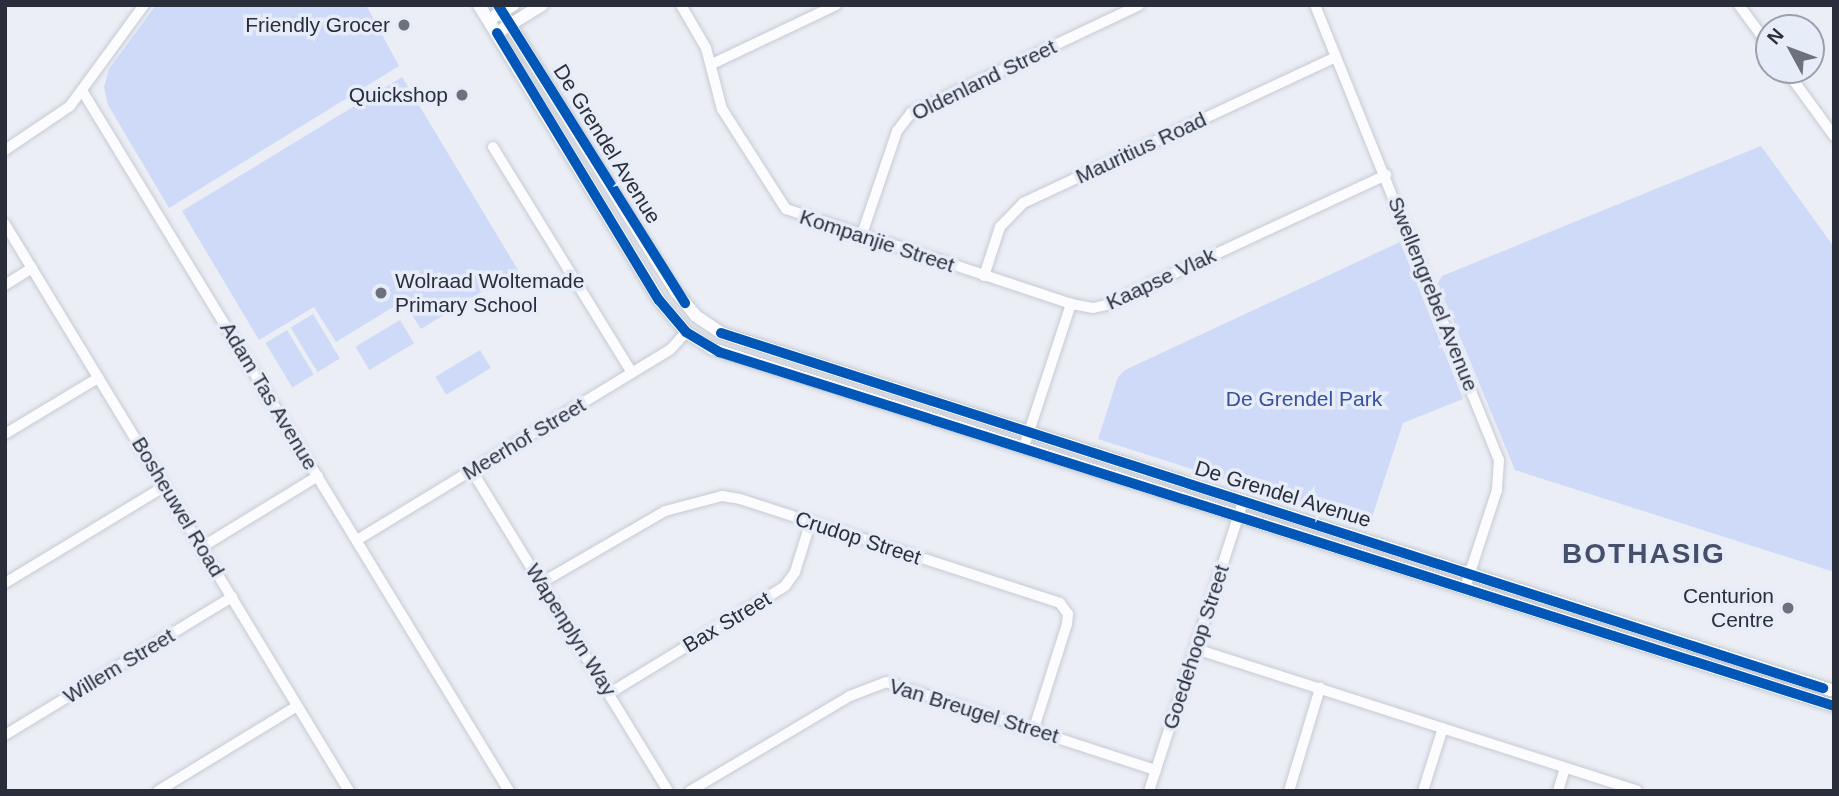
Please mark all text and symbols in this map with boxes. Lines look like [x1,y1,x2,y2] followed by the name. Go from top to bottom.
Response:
[245,12,390,38] place label: Friendly Grocer
[1755,14,1825,84] north arrow
[396,17,412,33] marker: Friendly Grocer
[1763,24,1788,48] text: N
[908,34,1060,126] street label: Oldenland Street
[548,59,666,229] street label: De Grendel Avenue
[349,82,448,108] place label: Quickshop
[454,87,470,103] marker: Quickshop
[1072,107,1210,189] street label: Mauritius Road
[1382,193,1484,395] street label: Swellengrebel Avenue
[797,204,957,278] street label: Kompanjie Street
[1102,243,1220,315] street label: Kaapse Vlak
[395,268,584,318] place label: Wolraad Woltemade Primary School
[373,285,389,301] marker: Wolraad Woltemade Primary School
[214,317,324,475] street label: Adam Tas Avenue
[1226,386,1382,412] park label: De Grendel Park
[458,392,590,486] street label: Meerhof Street
[126,432,230,582] street label: Bosheuwel Road
[1191,455,1375,533] street label: De Grendel Avenue
[792,506,924,570] street label: Crudop Street
[1563,537,1725,571] district label: BOTHASIG
[520,559,622,701] street label: Wapenplyn Way
[1157,561,1235,733] street label: Goedehoop Street
[1683,583,1774,633] place label: Centurion Centre
[678,586,776,658] street label: Bax Street
[1780,600,1796,616] marker: Centurion Centre
[59,623,179,709] street label: Willem Street
[886,673,1062,749] street label: Van Breugel Street

